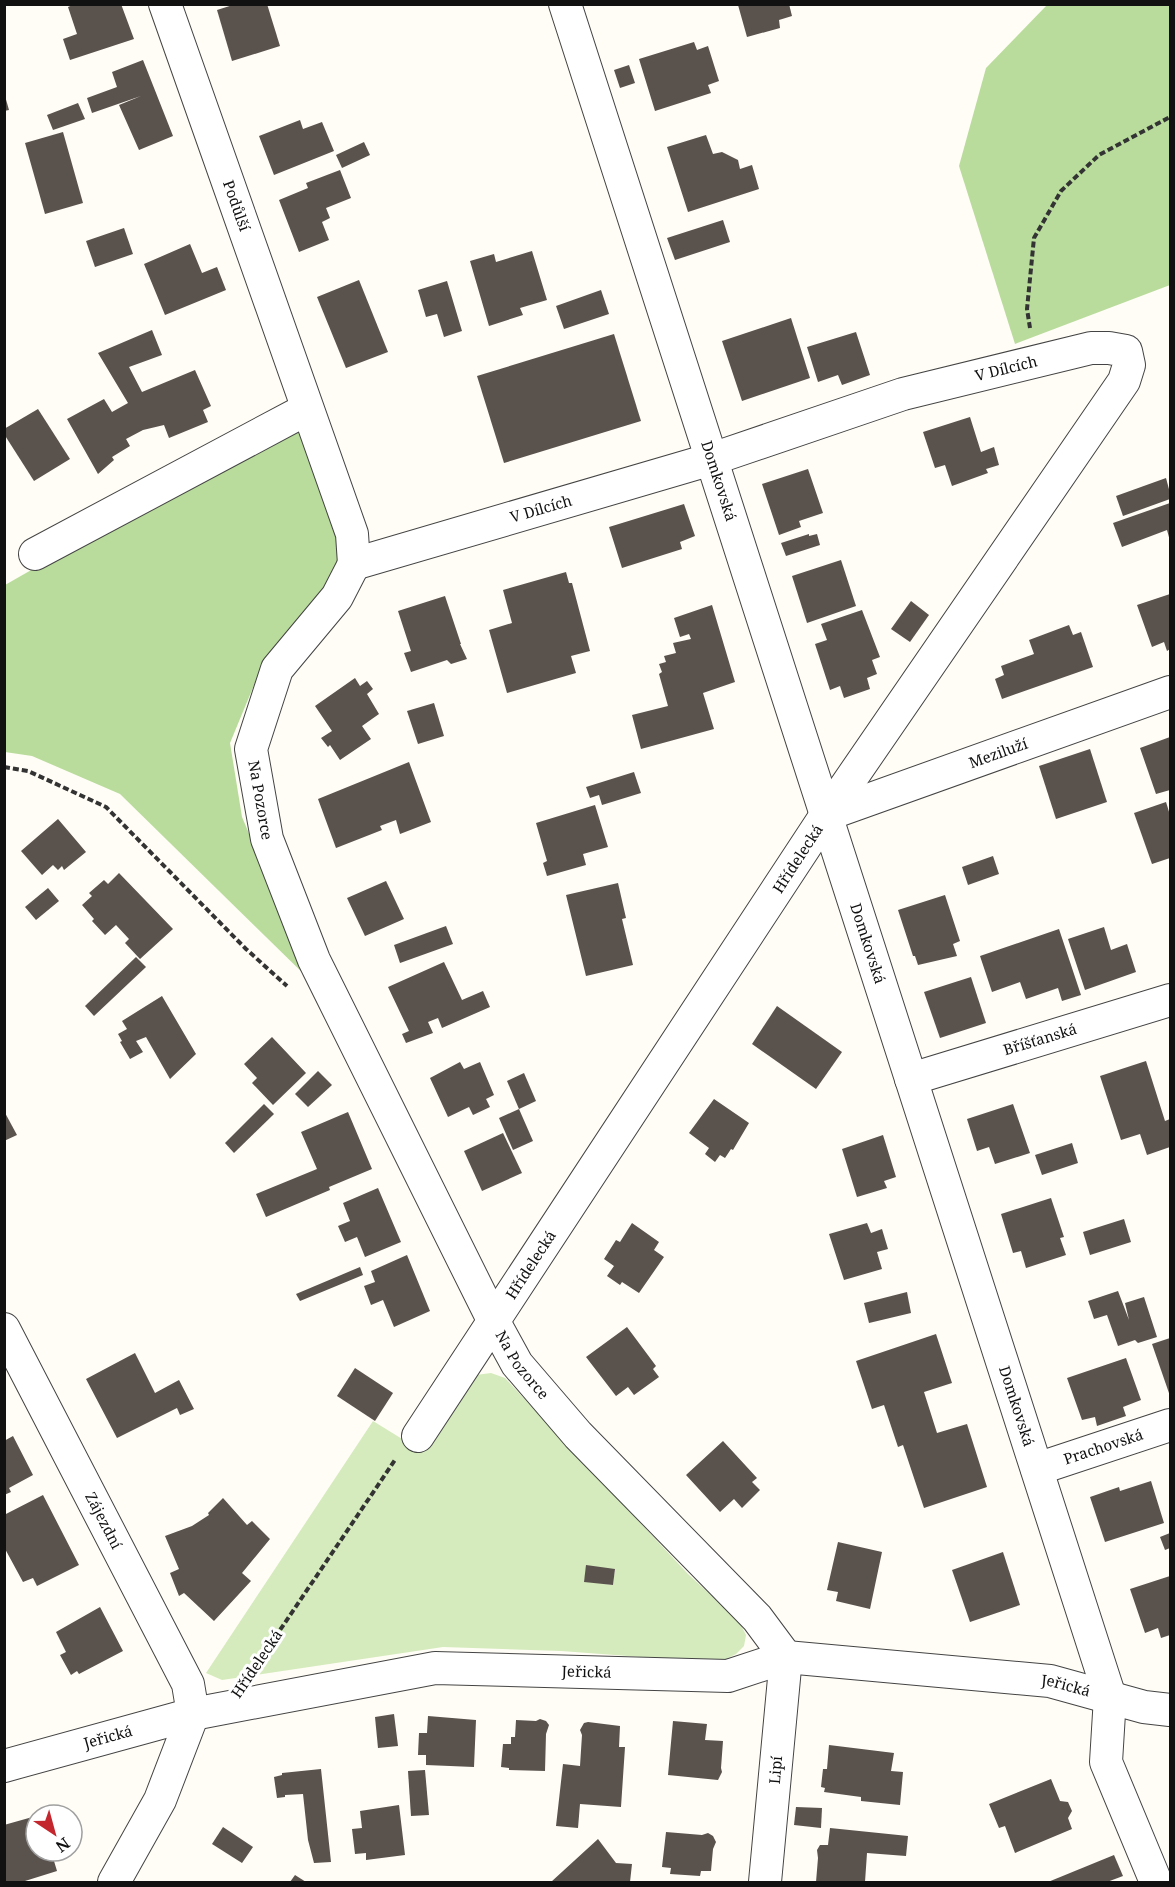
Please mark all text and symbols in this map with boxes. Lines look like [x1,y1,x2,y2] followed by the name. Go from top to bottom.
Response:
[219,177,255,234] street label: Podůlší
[973,350,1040,385] street label: V Dílcích
[697,438,742,523] street label: Domkovská
[508,489,575,527] street label: V Dílcích
[966,733,1030,772] street label: Meziluží
[244,759,278,841] street label: Na Pozorce
[767,820,827,897] street label: Hřídelecká
[846,900,891,986] street label: Domkovská
[1001,1018,1079,1059] street label: Bříšťanská
[500,1226,560,1303] street label: Hřídelecká
[492,1327,554,1403] street label: Na Pozorce
[995,1363,1040,1449] street label: Domkovská
[1061,1424,1145,1469] street label: Prachovská
[81,1489,127,1552] street label: Zájezdní
[226,1625,286,1701] street label: Hřídelecká
[560,1660,612,1682] street label: Jeřická
[1040,1669,1093,1701] street label: Jeřická
[80,1720,135,1753] street label: Jeřická
[764,1755,786,1785] street label: Lipí
[24,1803,84,1863] north arrow
[51,1833,74,1858] text: N

